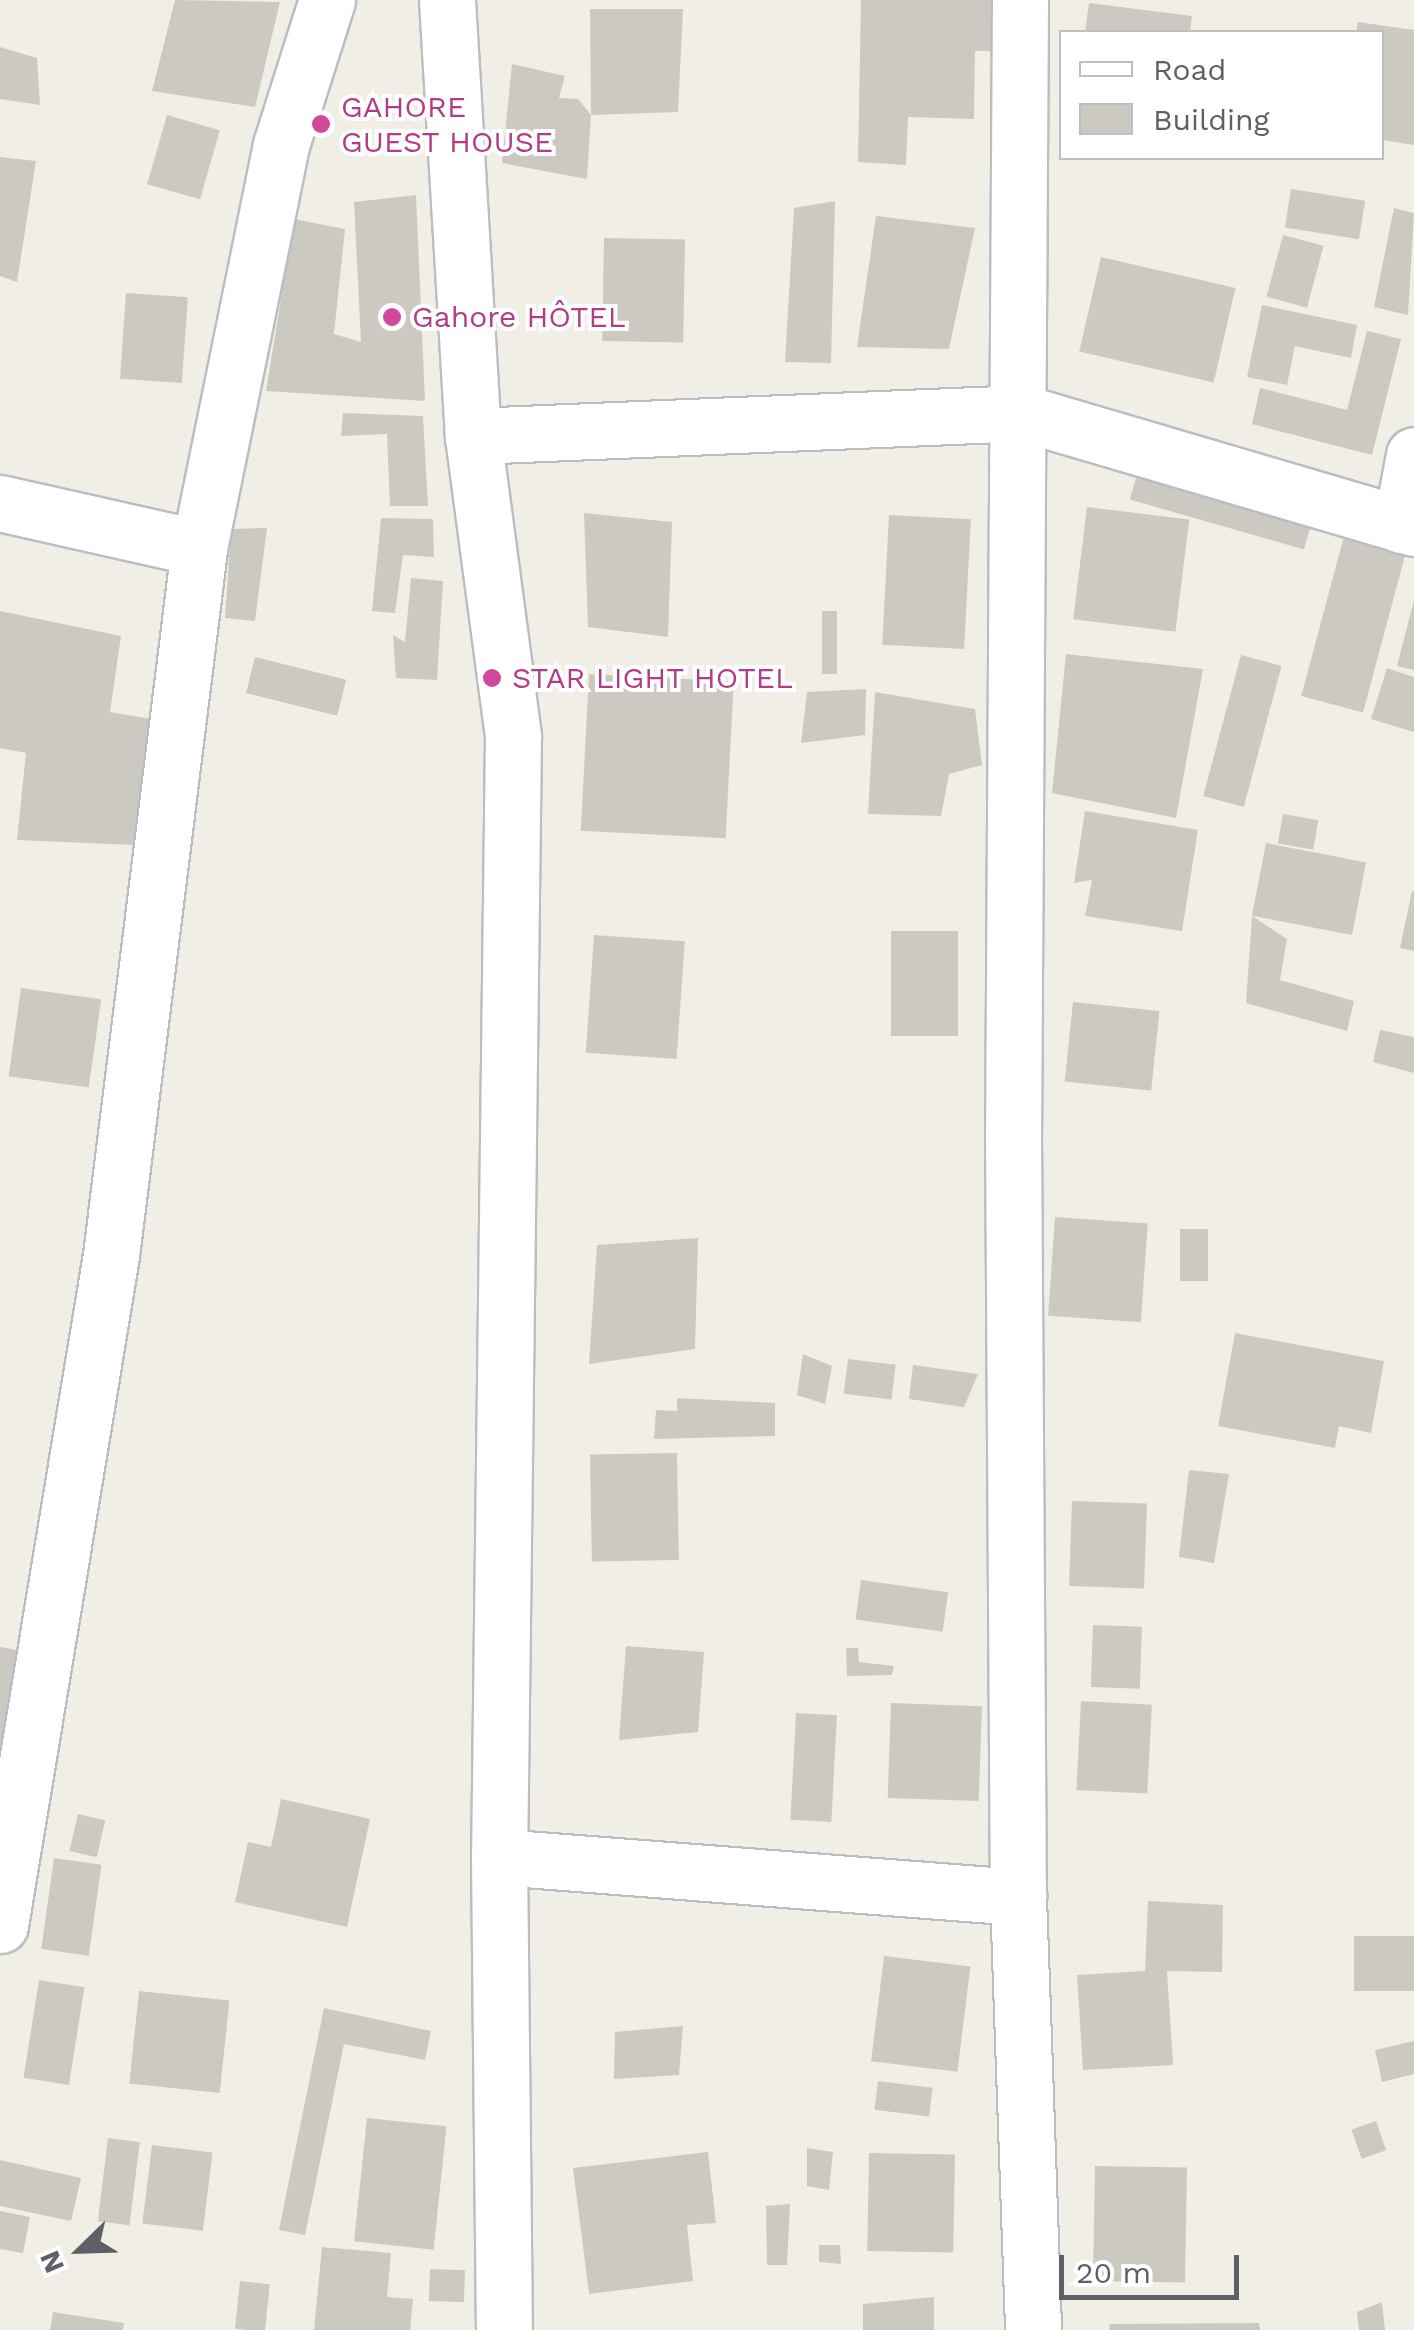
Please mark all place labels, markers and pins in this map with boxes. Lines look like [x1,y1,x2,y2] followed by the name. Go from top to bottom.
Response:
[341,89,554,160] place label: GAHORE GUEST HOUSE
[310,113,332,135] marker: GAHORE GUEST HOUSE
[412,299,626,335] place label: Gahore HÔTEL
[381,306,403,328] marker: Gahore HÔTEL
[512,660,794,696] place label: STAR LIGHT HOTEL
[481,667,503,689] marker: STAR LIGHT HOTEL

